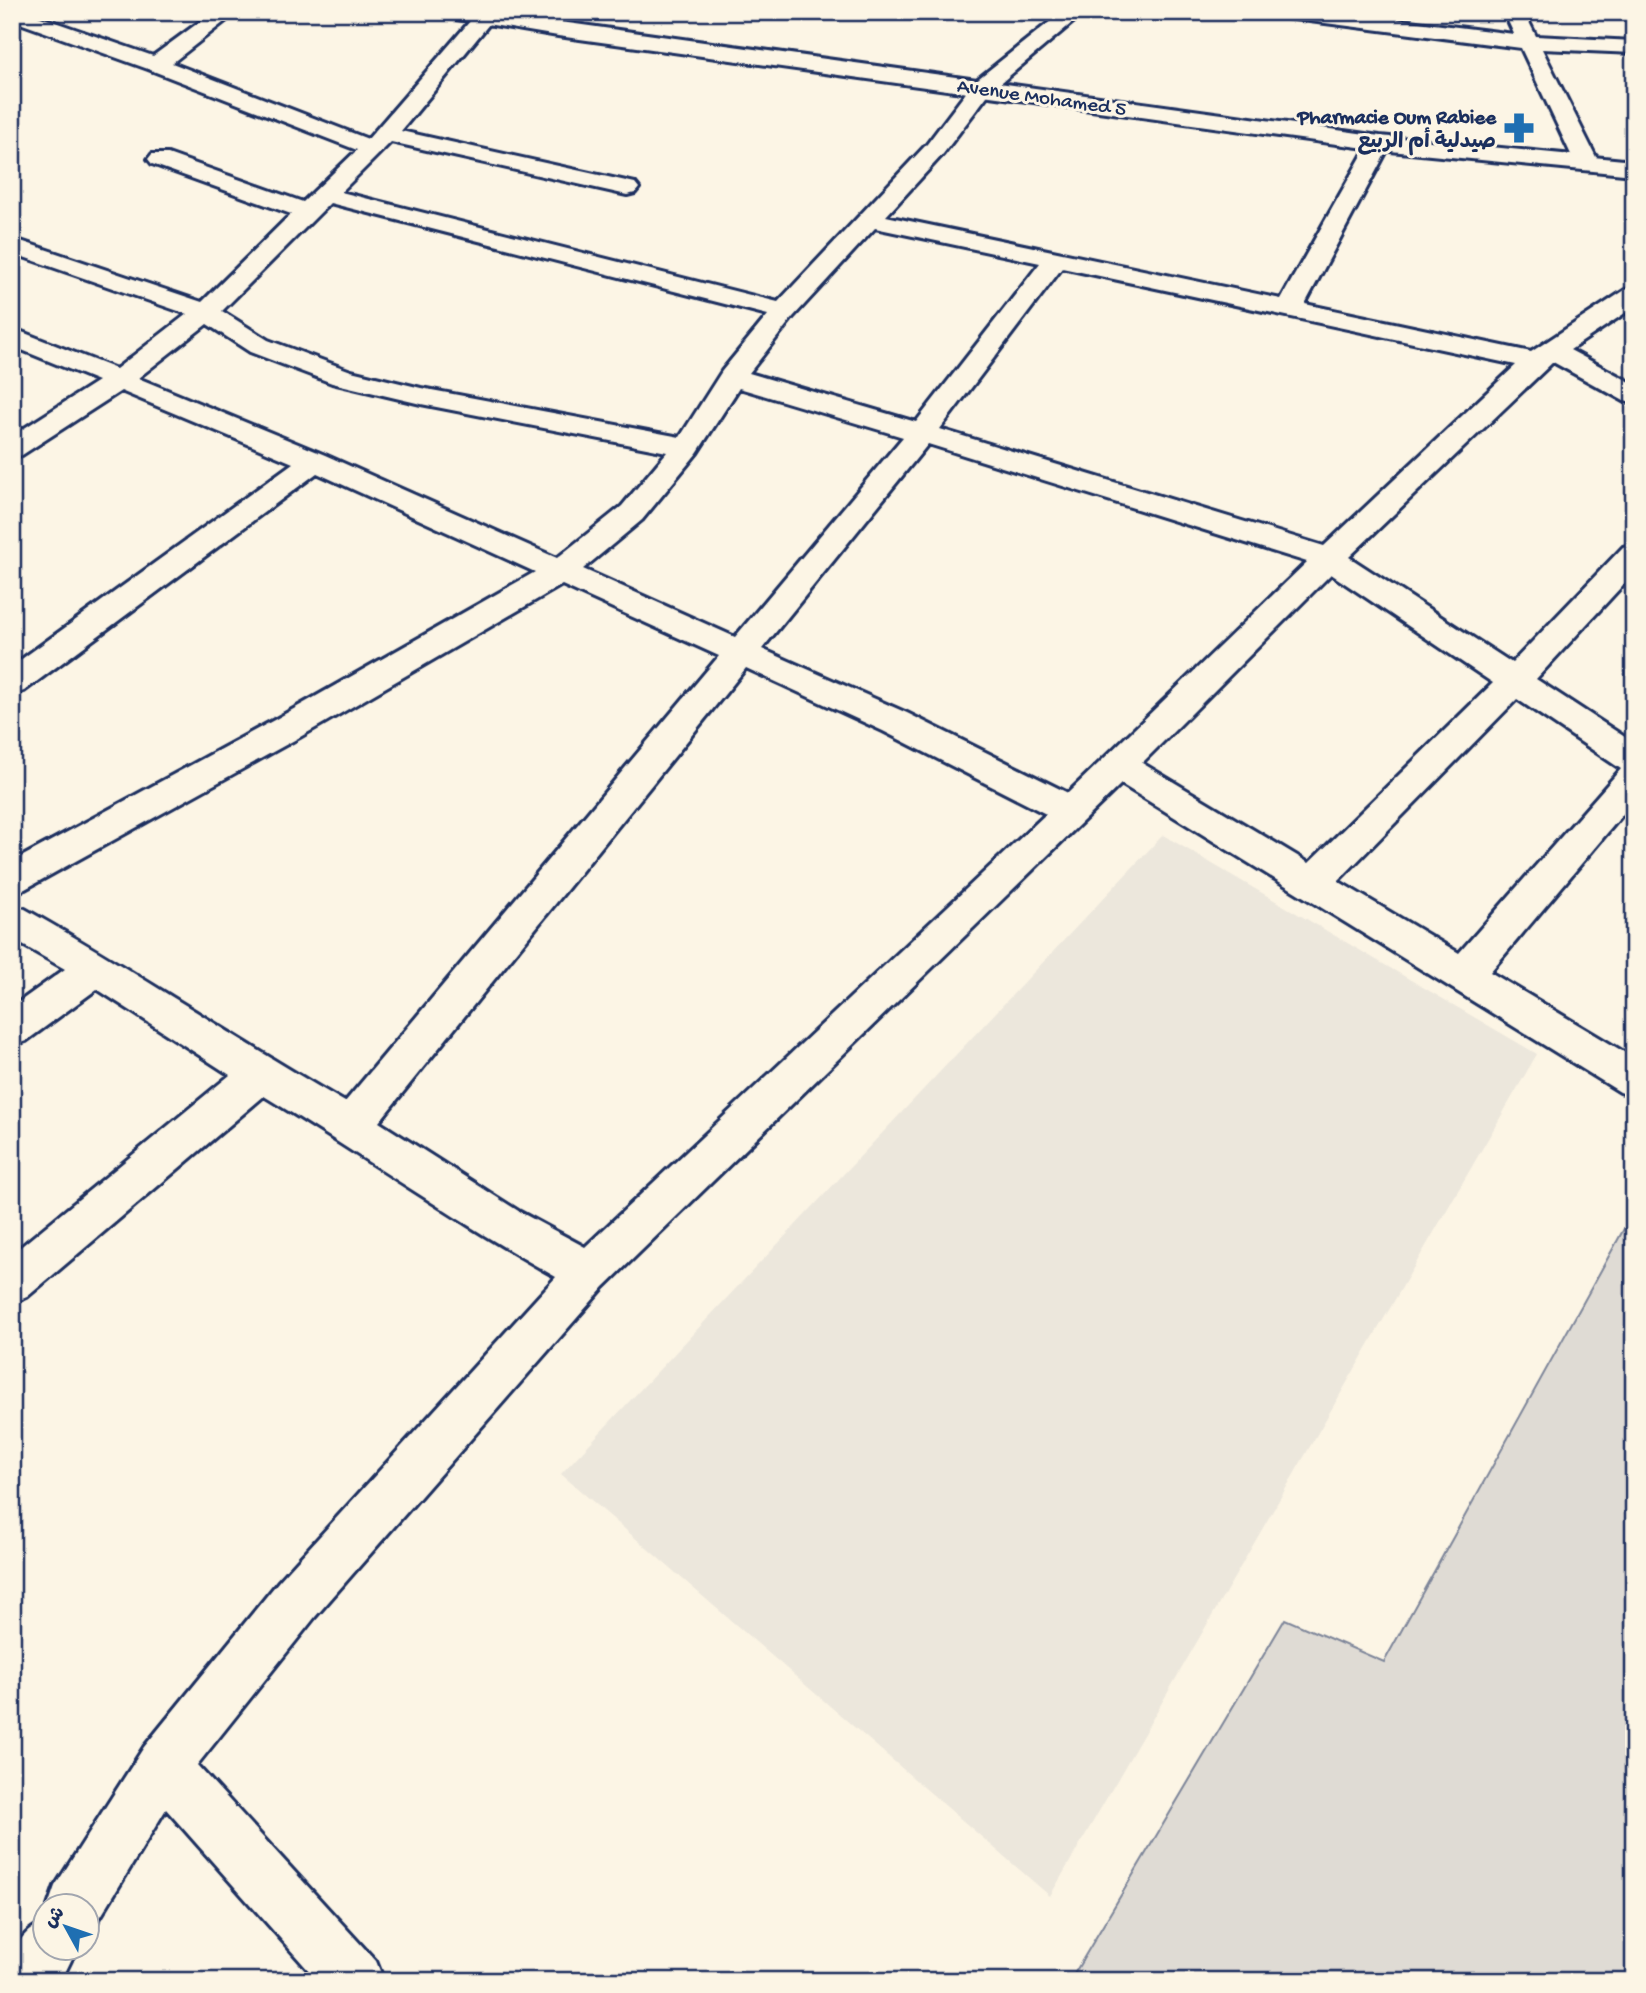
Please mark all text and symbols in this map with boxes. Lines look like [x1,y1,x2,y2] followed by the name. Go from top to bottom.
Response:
[955,75,1128,124] street label: Avenue Mohamed 5
[1297,107,1497,156] place label: Pharmacie Oum Rabiee صيدلية أم الربيع
[1502,111,1536,145] pharmacy icon: Pharmacie Oum Rabiee صيدلية أم الربيع
[32,1892,102,1962] north arrow
[40,1903,71,1934] text: ش

